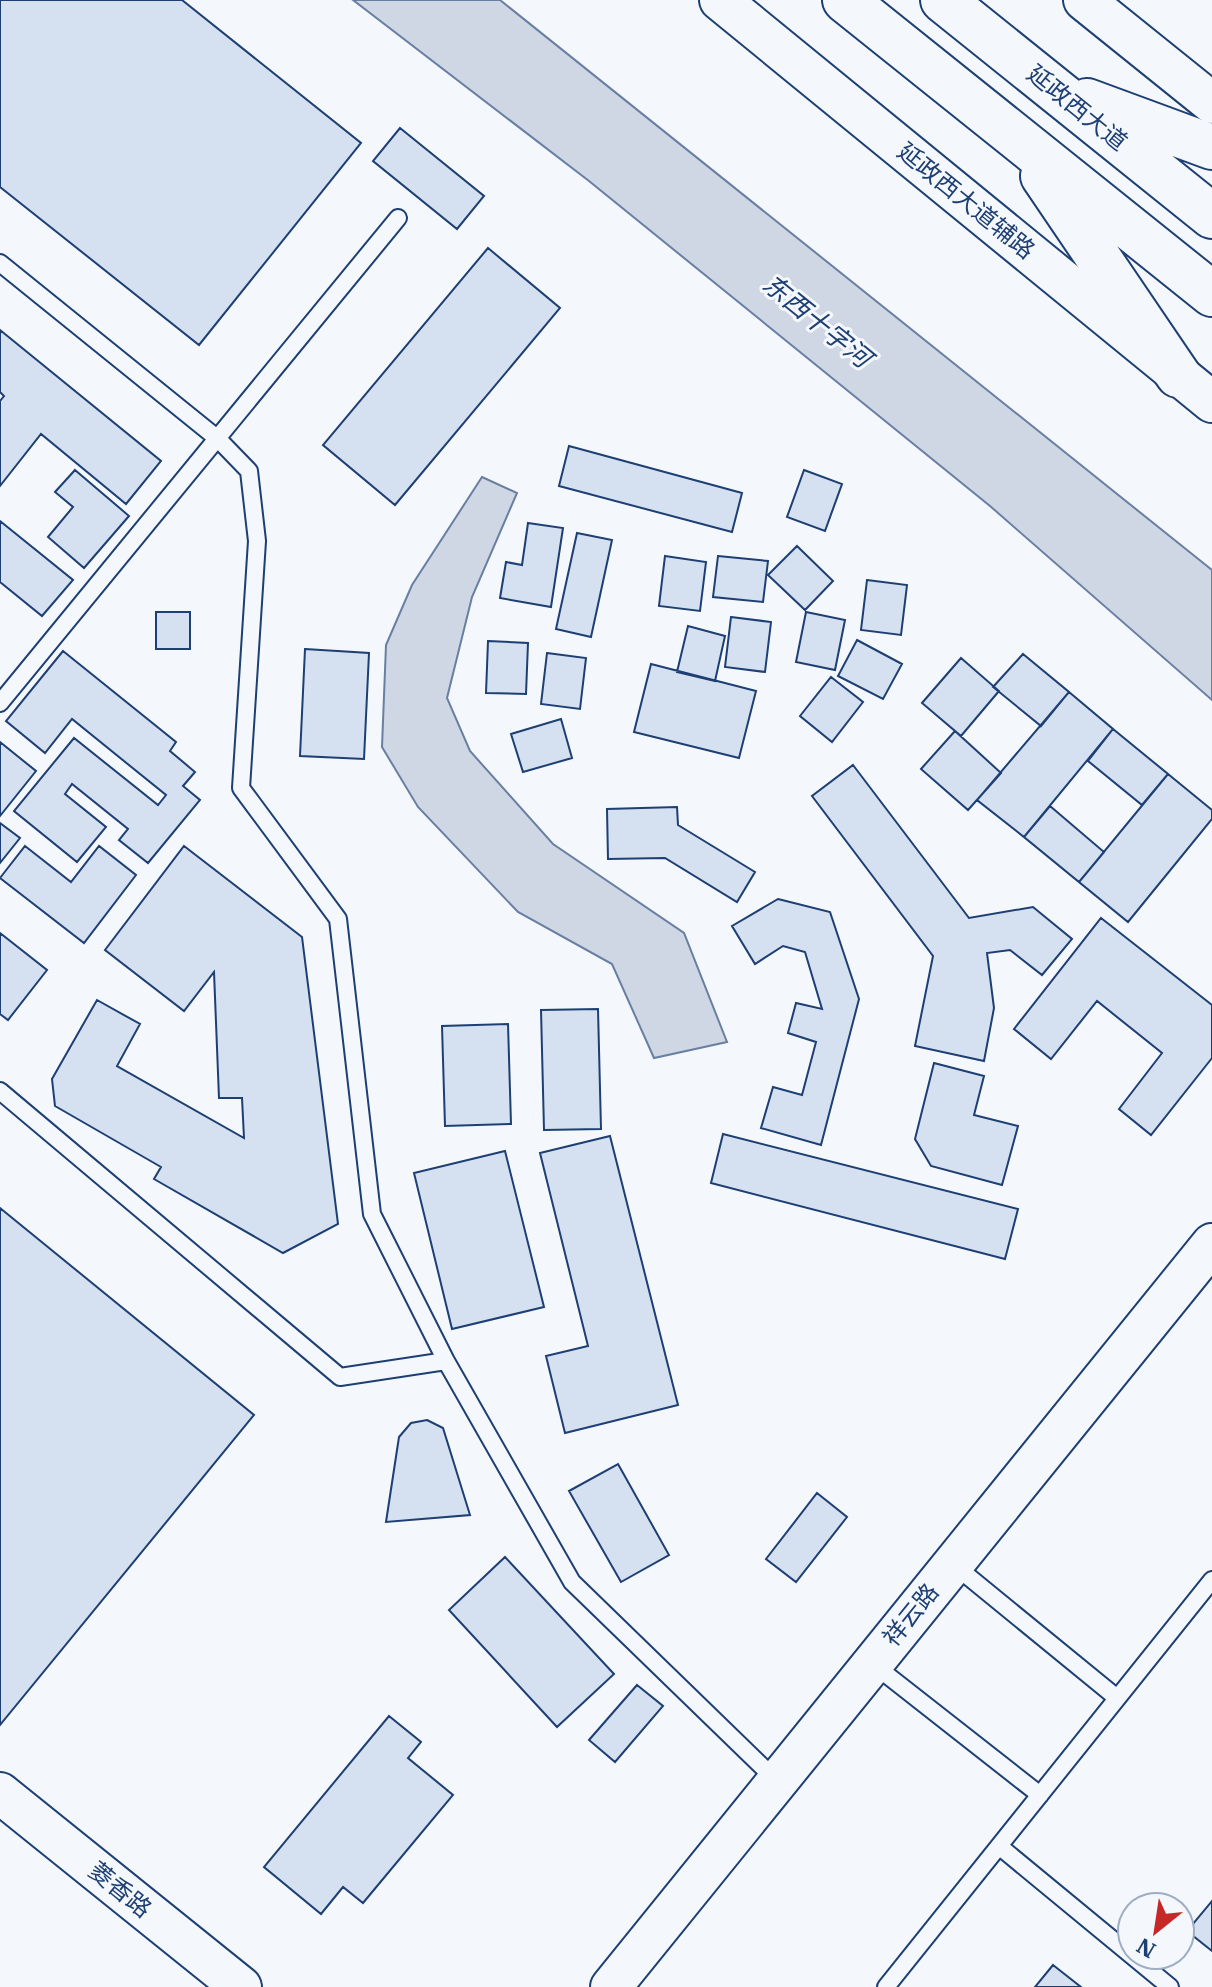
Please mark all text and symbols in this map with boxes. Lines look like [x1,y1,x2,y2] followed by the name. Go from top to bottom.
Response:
[1021,57,1134,157] street label: 延政西大道
[891,135,1042,266] street label: 延政西大道辅路
[756,266,883,377] water label: 东西十字河
[875,1576,945,1652] street label: 祥云路
[83,1854,159,1924] street label: 菱香路
[1116,1891,1196,1971] north arrow
[1131,1932,1161,1966] text: N

